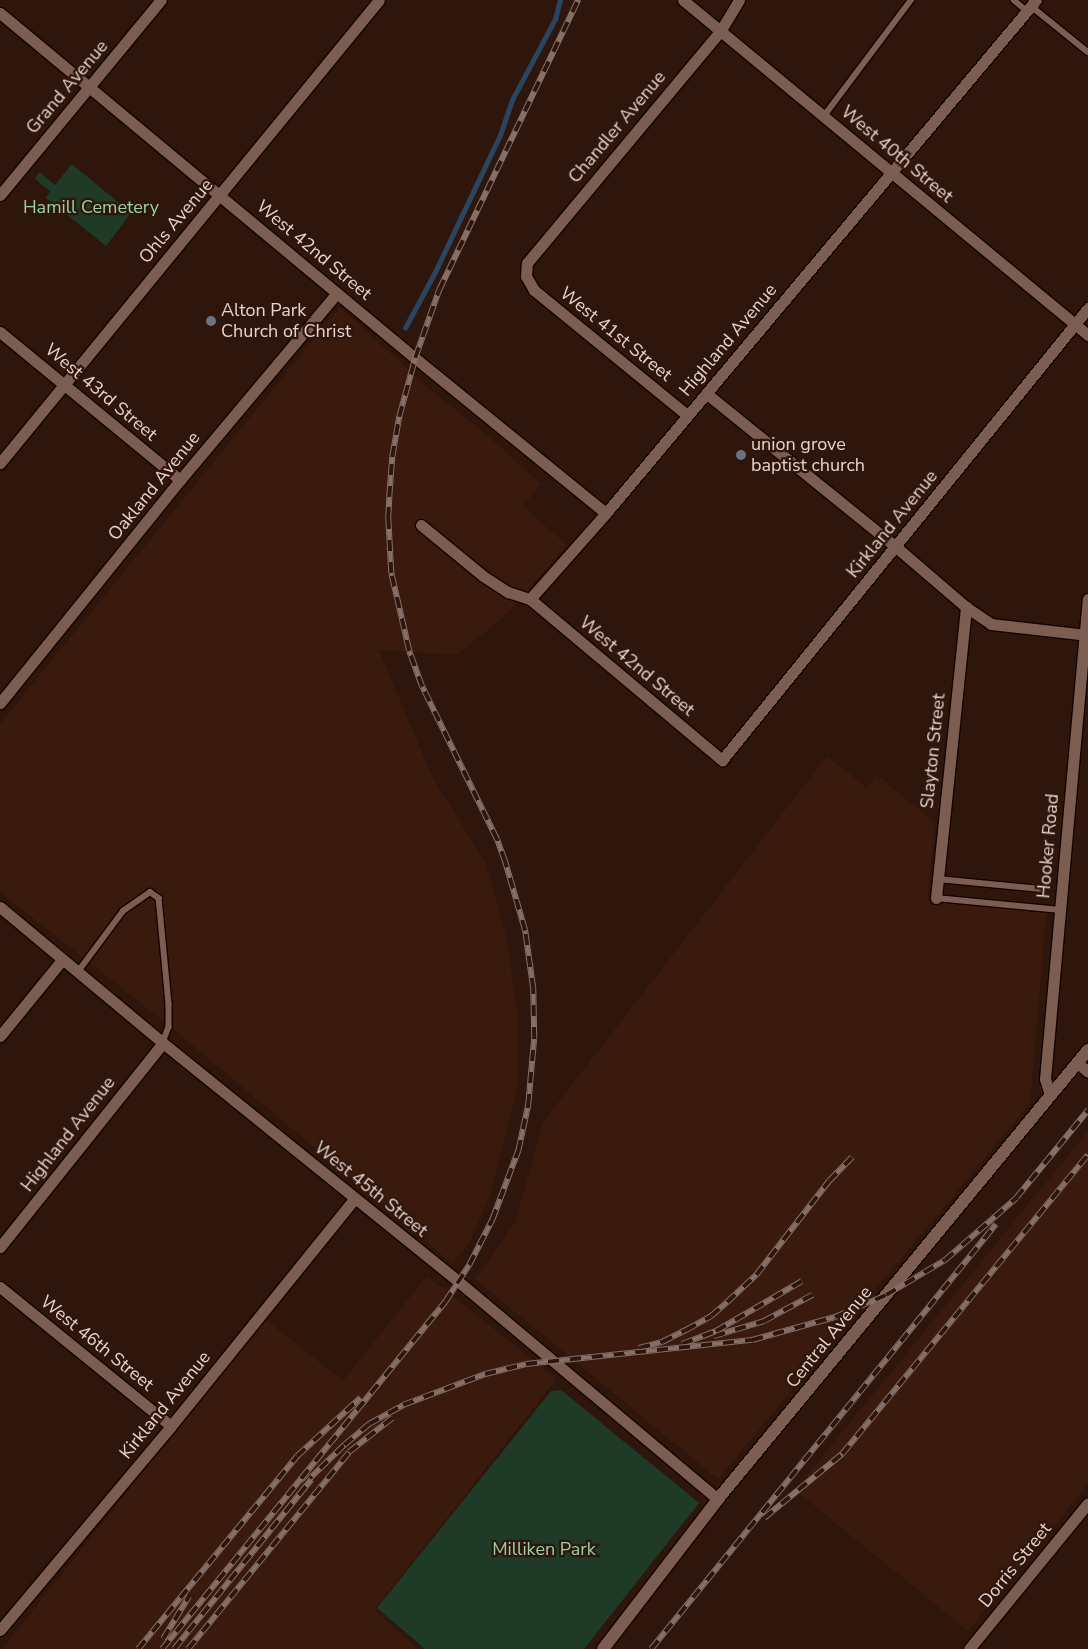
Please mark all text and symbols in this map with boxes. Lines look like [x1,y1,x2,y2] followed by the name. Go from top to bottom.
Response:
[22,36,112,138] street label: Grand Avenue
[564,67,670,187] street label: Chandler Avenue
[837,101,957,207] street label: West 40th Street
[134,174,218,268] street label: Ohls Avenue
[252,195,376,305] street label: West 42nd Street
[23,196,159,218] park label: Hamill Cemetery
[675,279,781,401] street label: Highland Avenue
[556,282,676,386] street label: West 41st Street
[221,300,351,342] place label: Alton Park Church of Christ
[205,315,217,327] marker: Alton Park Church of Christ
[40,339,162,445] street label: West 43rd Street
[104,427,204,545] street label: Oakland Avenue
[751,434,865,476] place label: union grove baptist church
[735,449,747,461] marker: union grove baptist church
[842,466,942,582] street label: Kirkland Avenue
[575,611,699,721] street label: West 42nd Street
[916,692,950,810] street label: Slayton Street
[1033,793,1063,899] street label: Hooker Road
[16,1072,120,1196] street label: Highland Avenue
[310,1137,432,1241] street label: West 45th Street
[781,1282,877,1392] street label: Central Avenue
[36,1291,158,1395] street label: West 46th Street
[115,1347,215,1463] street label: Kirkland Avenue
[974,1518,1056,1612] street label: Dorris Street
[492,1538,596,1560] park label: Milliken Park

